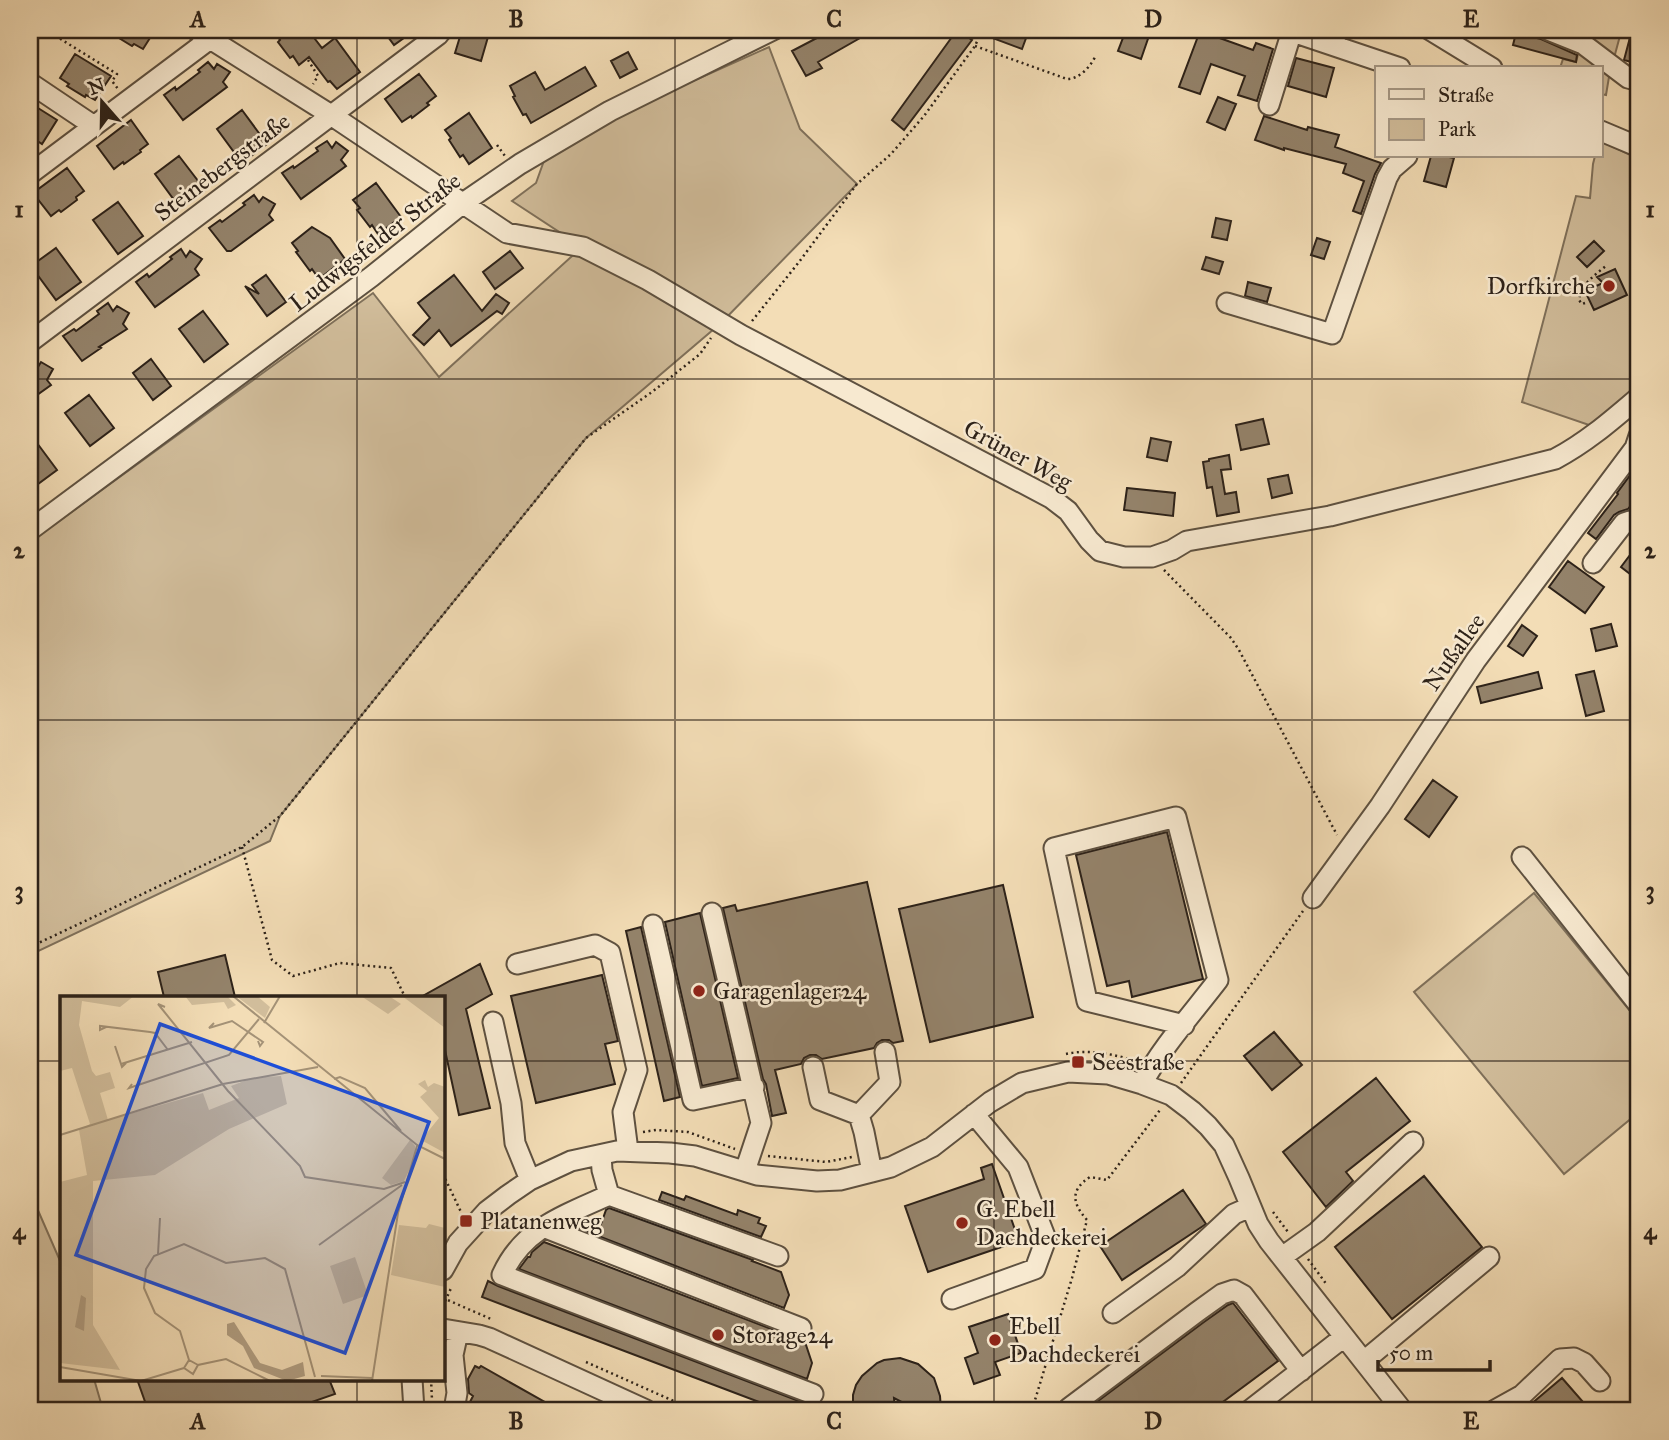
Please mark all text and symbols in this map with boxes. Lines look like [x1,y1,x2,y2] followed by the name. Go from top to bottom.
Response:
[188,5,206,33] text: A
[508,5,524,33] text: B
[826,5,842,33] text: C
[1144,5,1162,33] text: D
[1463,5,1480,33] text: E
[66,66,136,136] north arrow
[1375,66,1602,158] legend
[85,73,108,100] text: N
[1438,82,1494,108] text: Straße
[148,106,296,228] street label: Steinebergstraße
[1438,116,1476,142] text: Park
[283,166,467,318] street label: Ludwigsfelder Straße
[14,195,24,223] text: 1
[1645,195,1655,223] text: 1
[1487,271,1595,301] place label: Dorfkirche
[1601,278,1617,294] marker: Dorfkirche
[958,413,1078,498] street label: Grüner Weg
[13,536,25,564] text: 2
[1644,536,1656,564] text: 2
[1416,607,1492,697] street label: Nußallee
[14,876,24,905] text: 3
[1645,876,1655,905] text: 3
[713,976,867,1006] place label: Garagenlager24
[691,983,707,999] marker: Garagenlager24
[60,996,444,1380] inset map
[1092,1047,1185,1077] place label: Seestraße
[1070,1054,1086,1070] marker: Seestraße
[976,1194,1107,1252] place label: G. Ebell Dachdeckerei
[480,1206,602,1236] place label: Platanenweg
[458,1213,474,1229] marker: Platanenweg
[954,1215,970,1231] marker: G. Ebell Dachdeckerei
[13,1217,27,1245] text: 4
[1644,1217,1658,1245] text: 4
[1009,1311,1140,1369] place label: Ebell Dachdeckerei
[732,1320,833,1350] place label: Storage24
[710,1327,726,1343] marker: Storage24
[1378,1328,1490,1372] scale bar
[987,1332,1003,1348] marker: Ebell Dachdeckerei
[1389,1340,1434,1366] text: 50 m
[188,1407,206,1435] text: A
[508,1407,524,1435] text: B
[826,1407,842,1435] text: C
[1144,1407,1162,1435] text: D
[1463,1407,1480,1435] text: E

